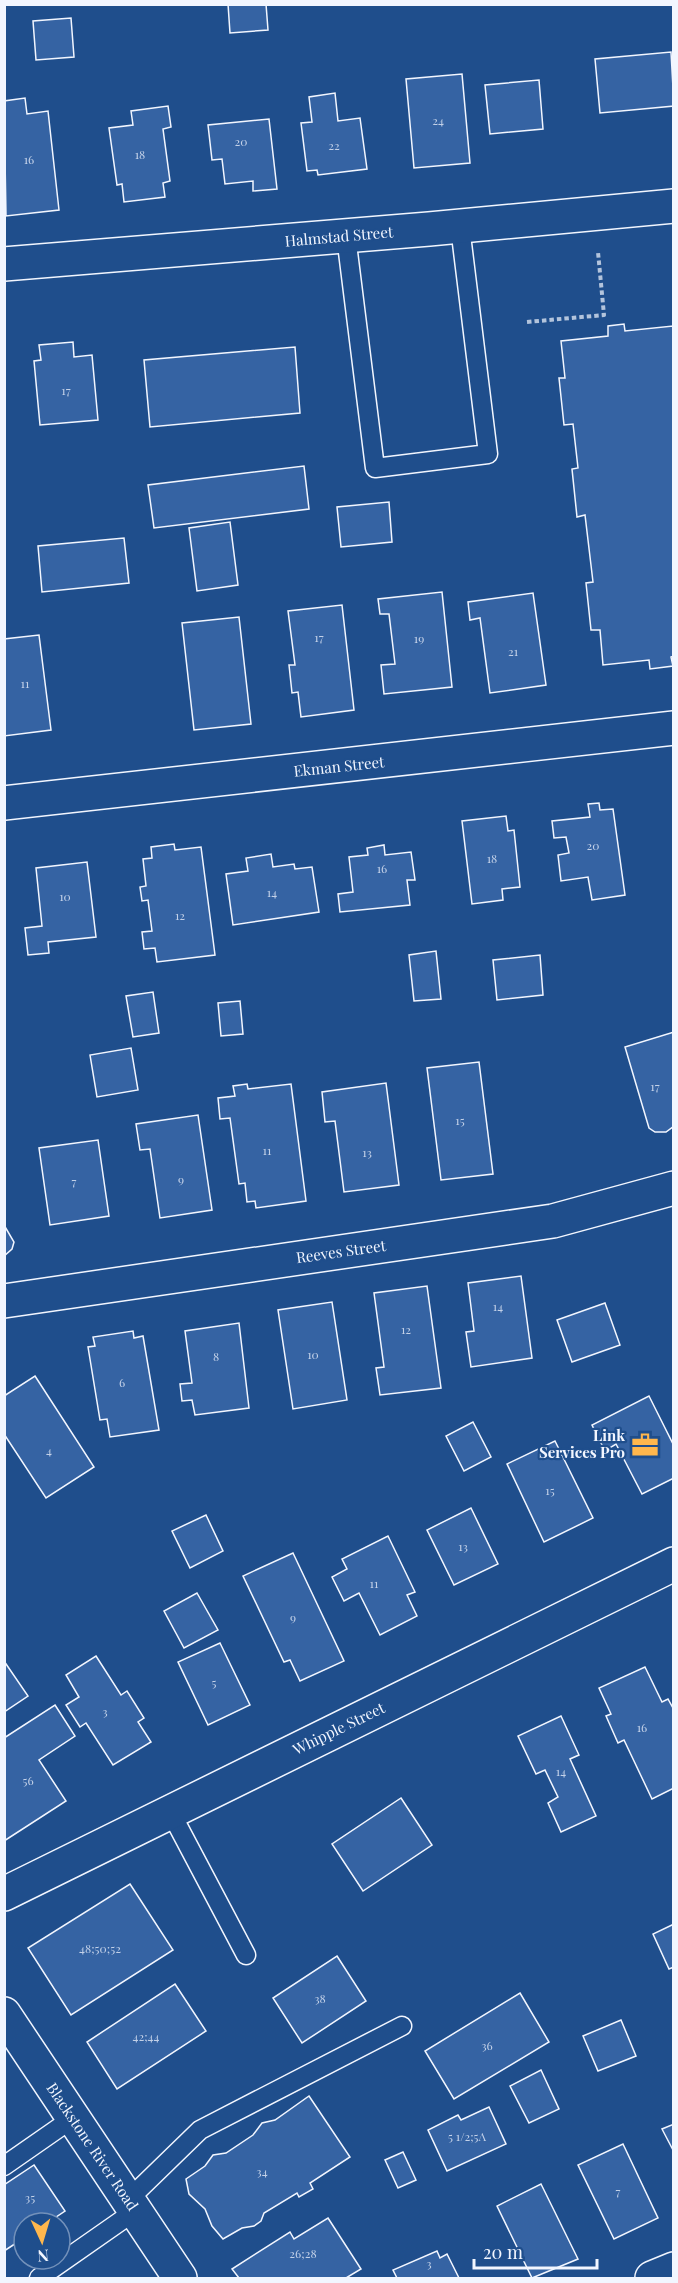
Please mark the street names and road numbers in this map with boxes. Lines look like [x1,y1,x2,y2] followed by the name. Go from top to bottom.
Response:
[284,221,395,251] street label: Halmstad Street
[293,751,386,781] street label: Ekman Street
[295,1235,388,1267] street label: Reeves Street
[288,1697,388,1759] street label: Whipple Street
[43,2079,143,2215] street label: Blackstone River Road

